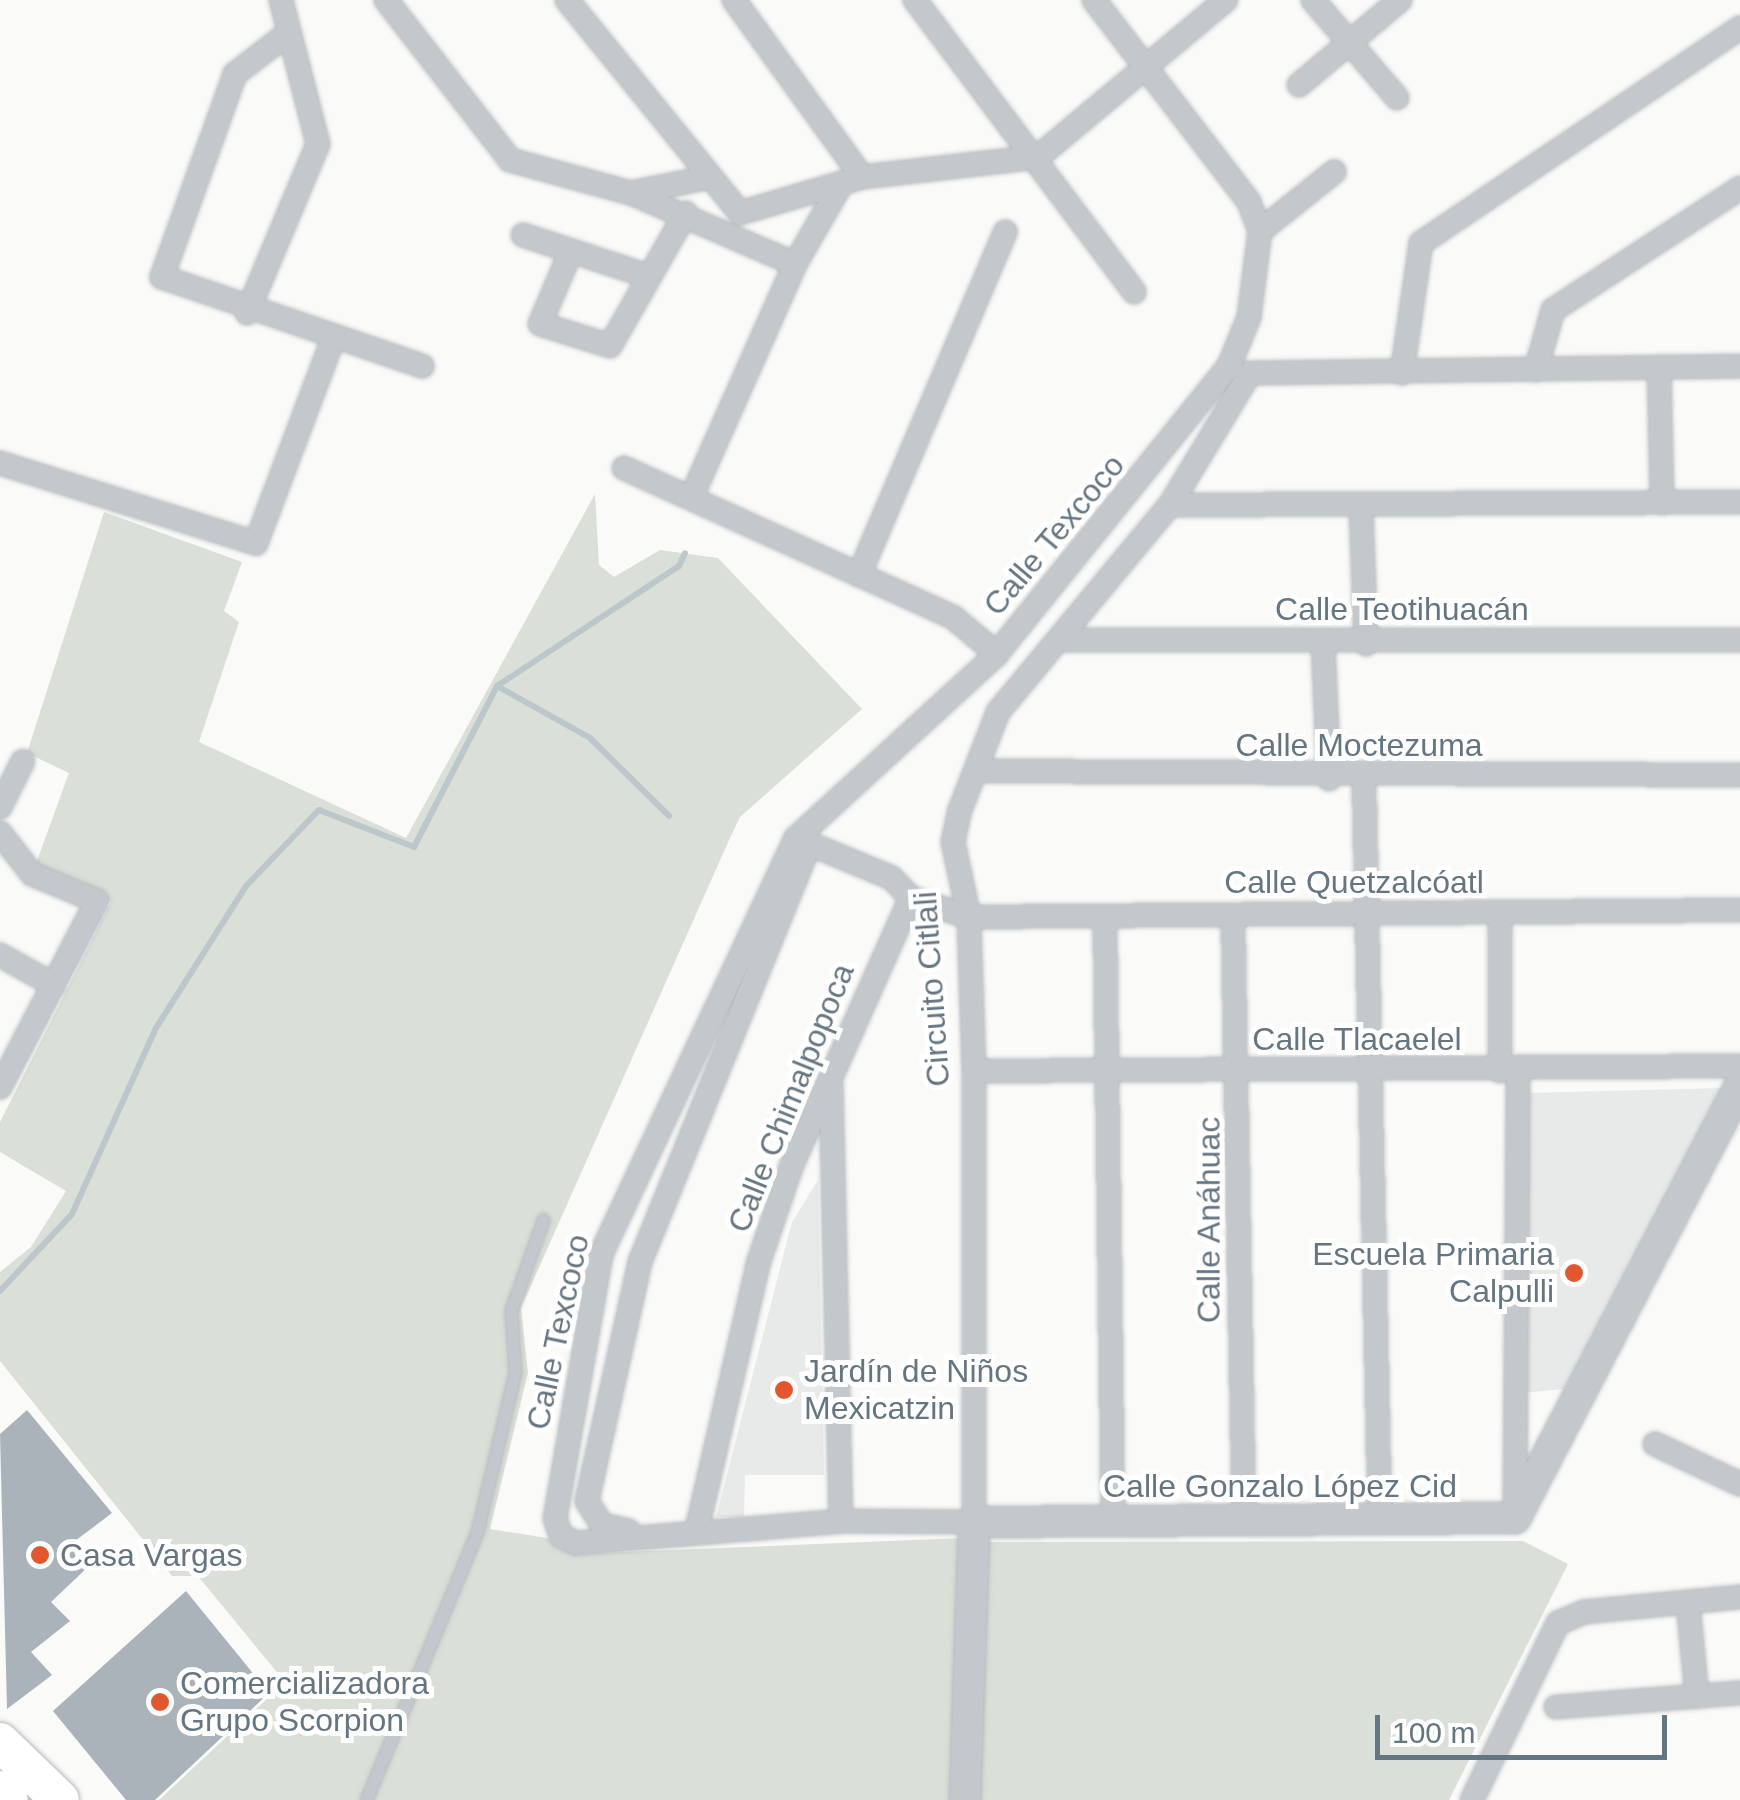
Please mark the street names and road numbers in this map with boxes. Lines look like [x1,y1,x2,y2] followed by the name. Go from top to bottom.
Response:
[975,446,1133,624] street label: Calle Texcoco
[1275,590,1529,628] street label: Calle Teotihuacán
[1235,726,1483,764] street label: Calle Moctezuma
[1224,863,1484,901] street label: Calle Quetzalcóatl
[906,890,958,1088] street label: Circuito Citlali
[720,958,862,1238] street label: Calle Chimalpopoca
[1252,1020,1462,1058] street label: Calle Tlacaelel
[1190,1116,1228,1324] street label: Calle Anáhuac
[519,1231,597,1433] street label: Calle Texcoco
[1103,1467,1457,1505] street label: Calle Gonzalo López Cid

